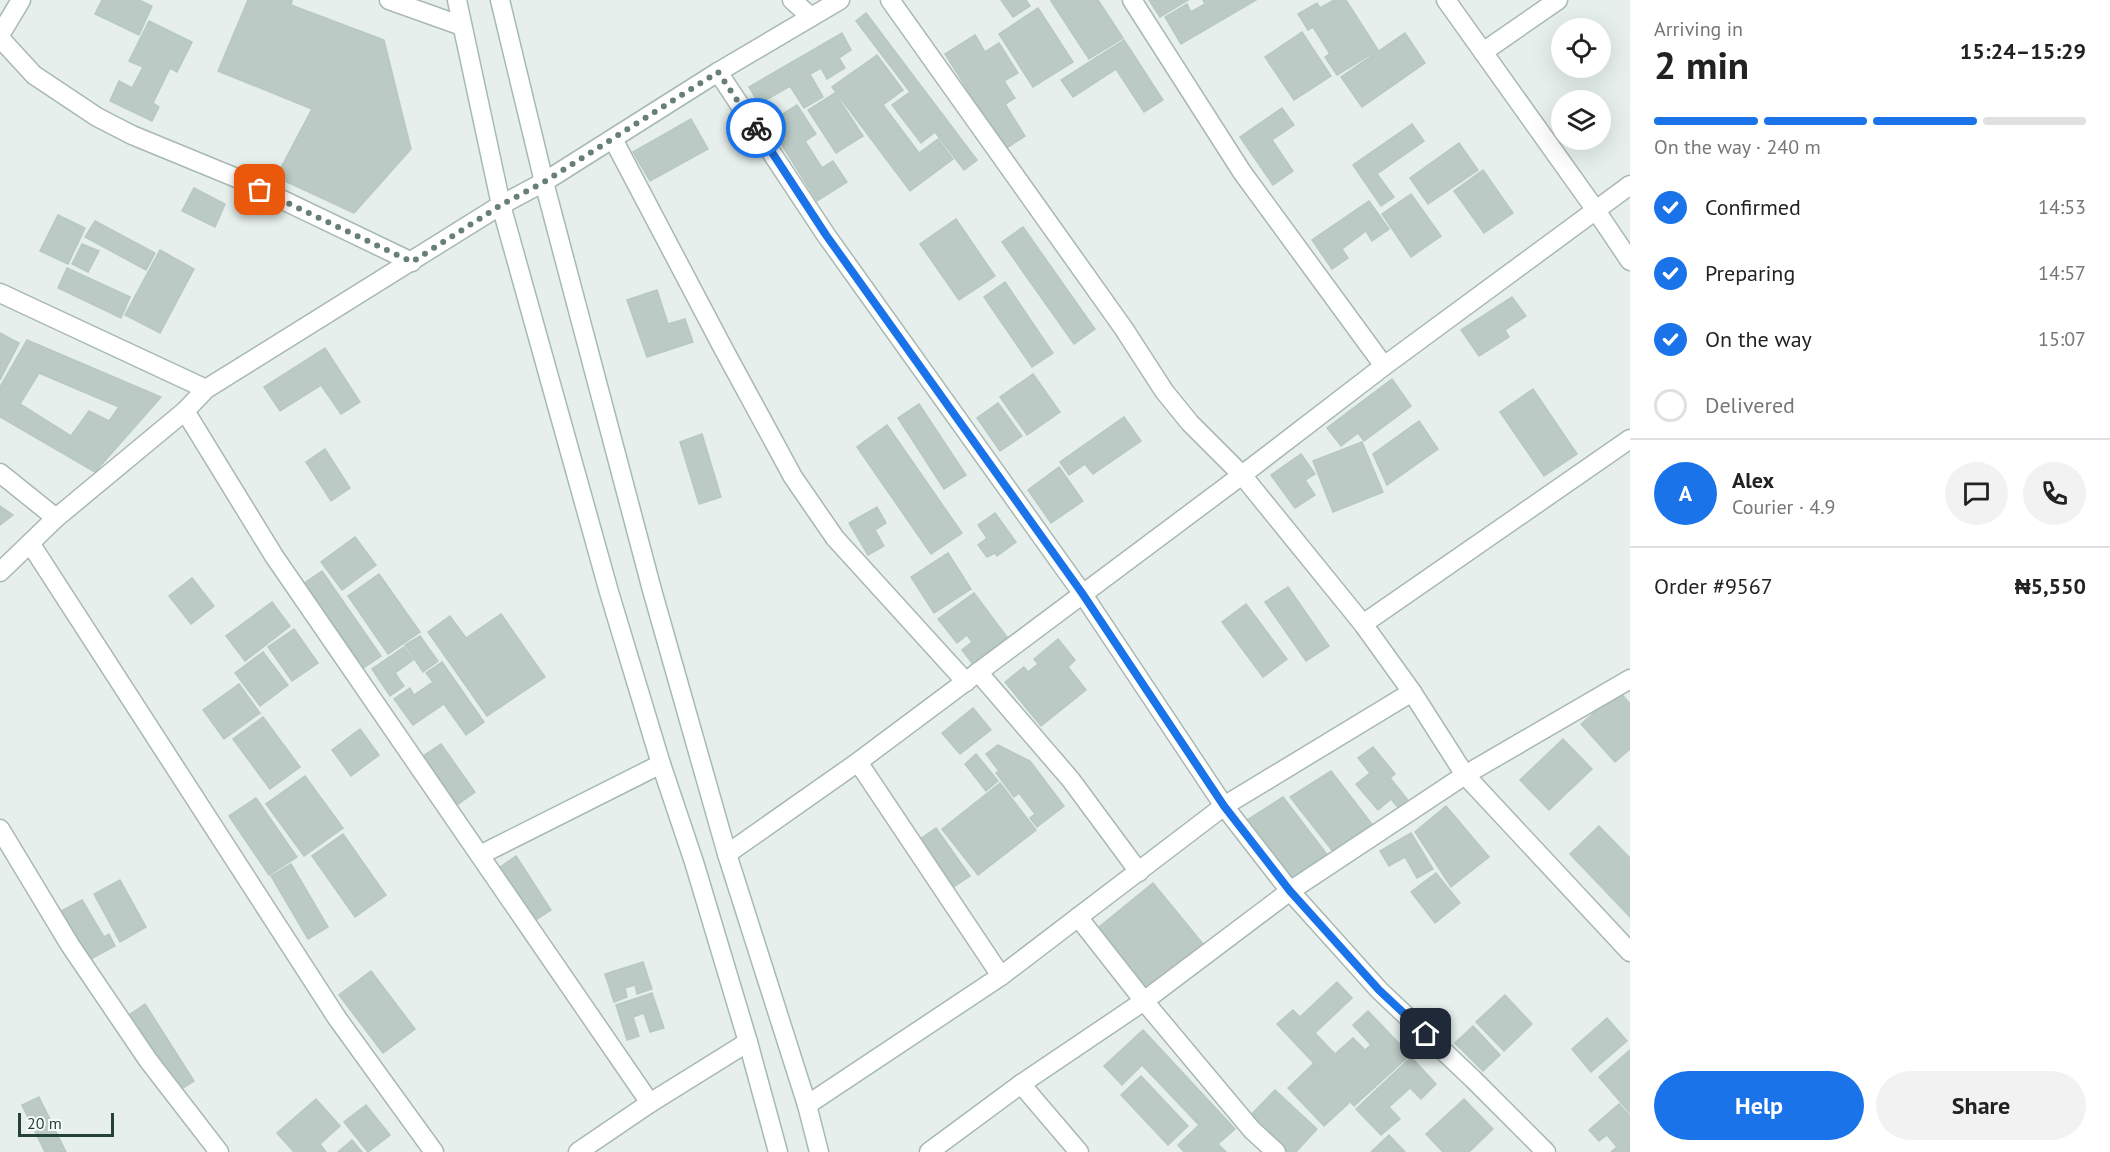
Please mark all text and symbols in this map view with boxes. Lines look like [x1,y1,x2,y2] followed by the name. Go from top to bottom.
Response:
[1654,16,1743,42] text: Arriving in
[1551,18,1611,150] map controls
[1551,18,1611,78] button: locate
[1960,37,2086,65] text: 15:24–15:29
[1654,39,1749,90] text: 2 min
[1551,90,1611,150] button: layers
[726,98,786,158] courier
[740,112,773,145] icon: bike
[1654,134,1821,160] text: On the way · 240 m
[234,164,285,215] pin
[243,173,276,206] icon: bag
[1654,191,1687,224] icon: check
[1705,193,1801,221] text: Confirmed
[2038,194,2086,220] text: 14:53
[1654,257,1687,290] icon: check
[1705,259,1795,287] text: Preparing
[2038,260,2086,286] text: 14:57
[1654,323,1687,356] icon: check
[1705,325,1812,353] text: On the way
[2038,326,2086,352] text: 15:07
[1705,391,1795,419] text: Delivered
[1945,462,2008,525] button: chat
[2023,462,2086,525] button: phone
[1732,466,1774,494] text: Alex
[1679,479,1692,507] text: A
[1732,494,1835,520] text: Courier · 4.9
[1654,572,1773,600] text: Order #9567
[2015,572,2086,600] text: ₦5,550
[1400,1008,1451,1059] pin
[1409,1017,1442,1050] icon: home
[1654,1071,1864,1140] button: Help
[1876,1071,2086,1140] button: Share
[18,1110,114,1138] scale bar
[27,1113,62,1133] text: 20 m

